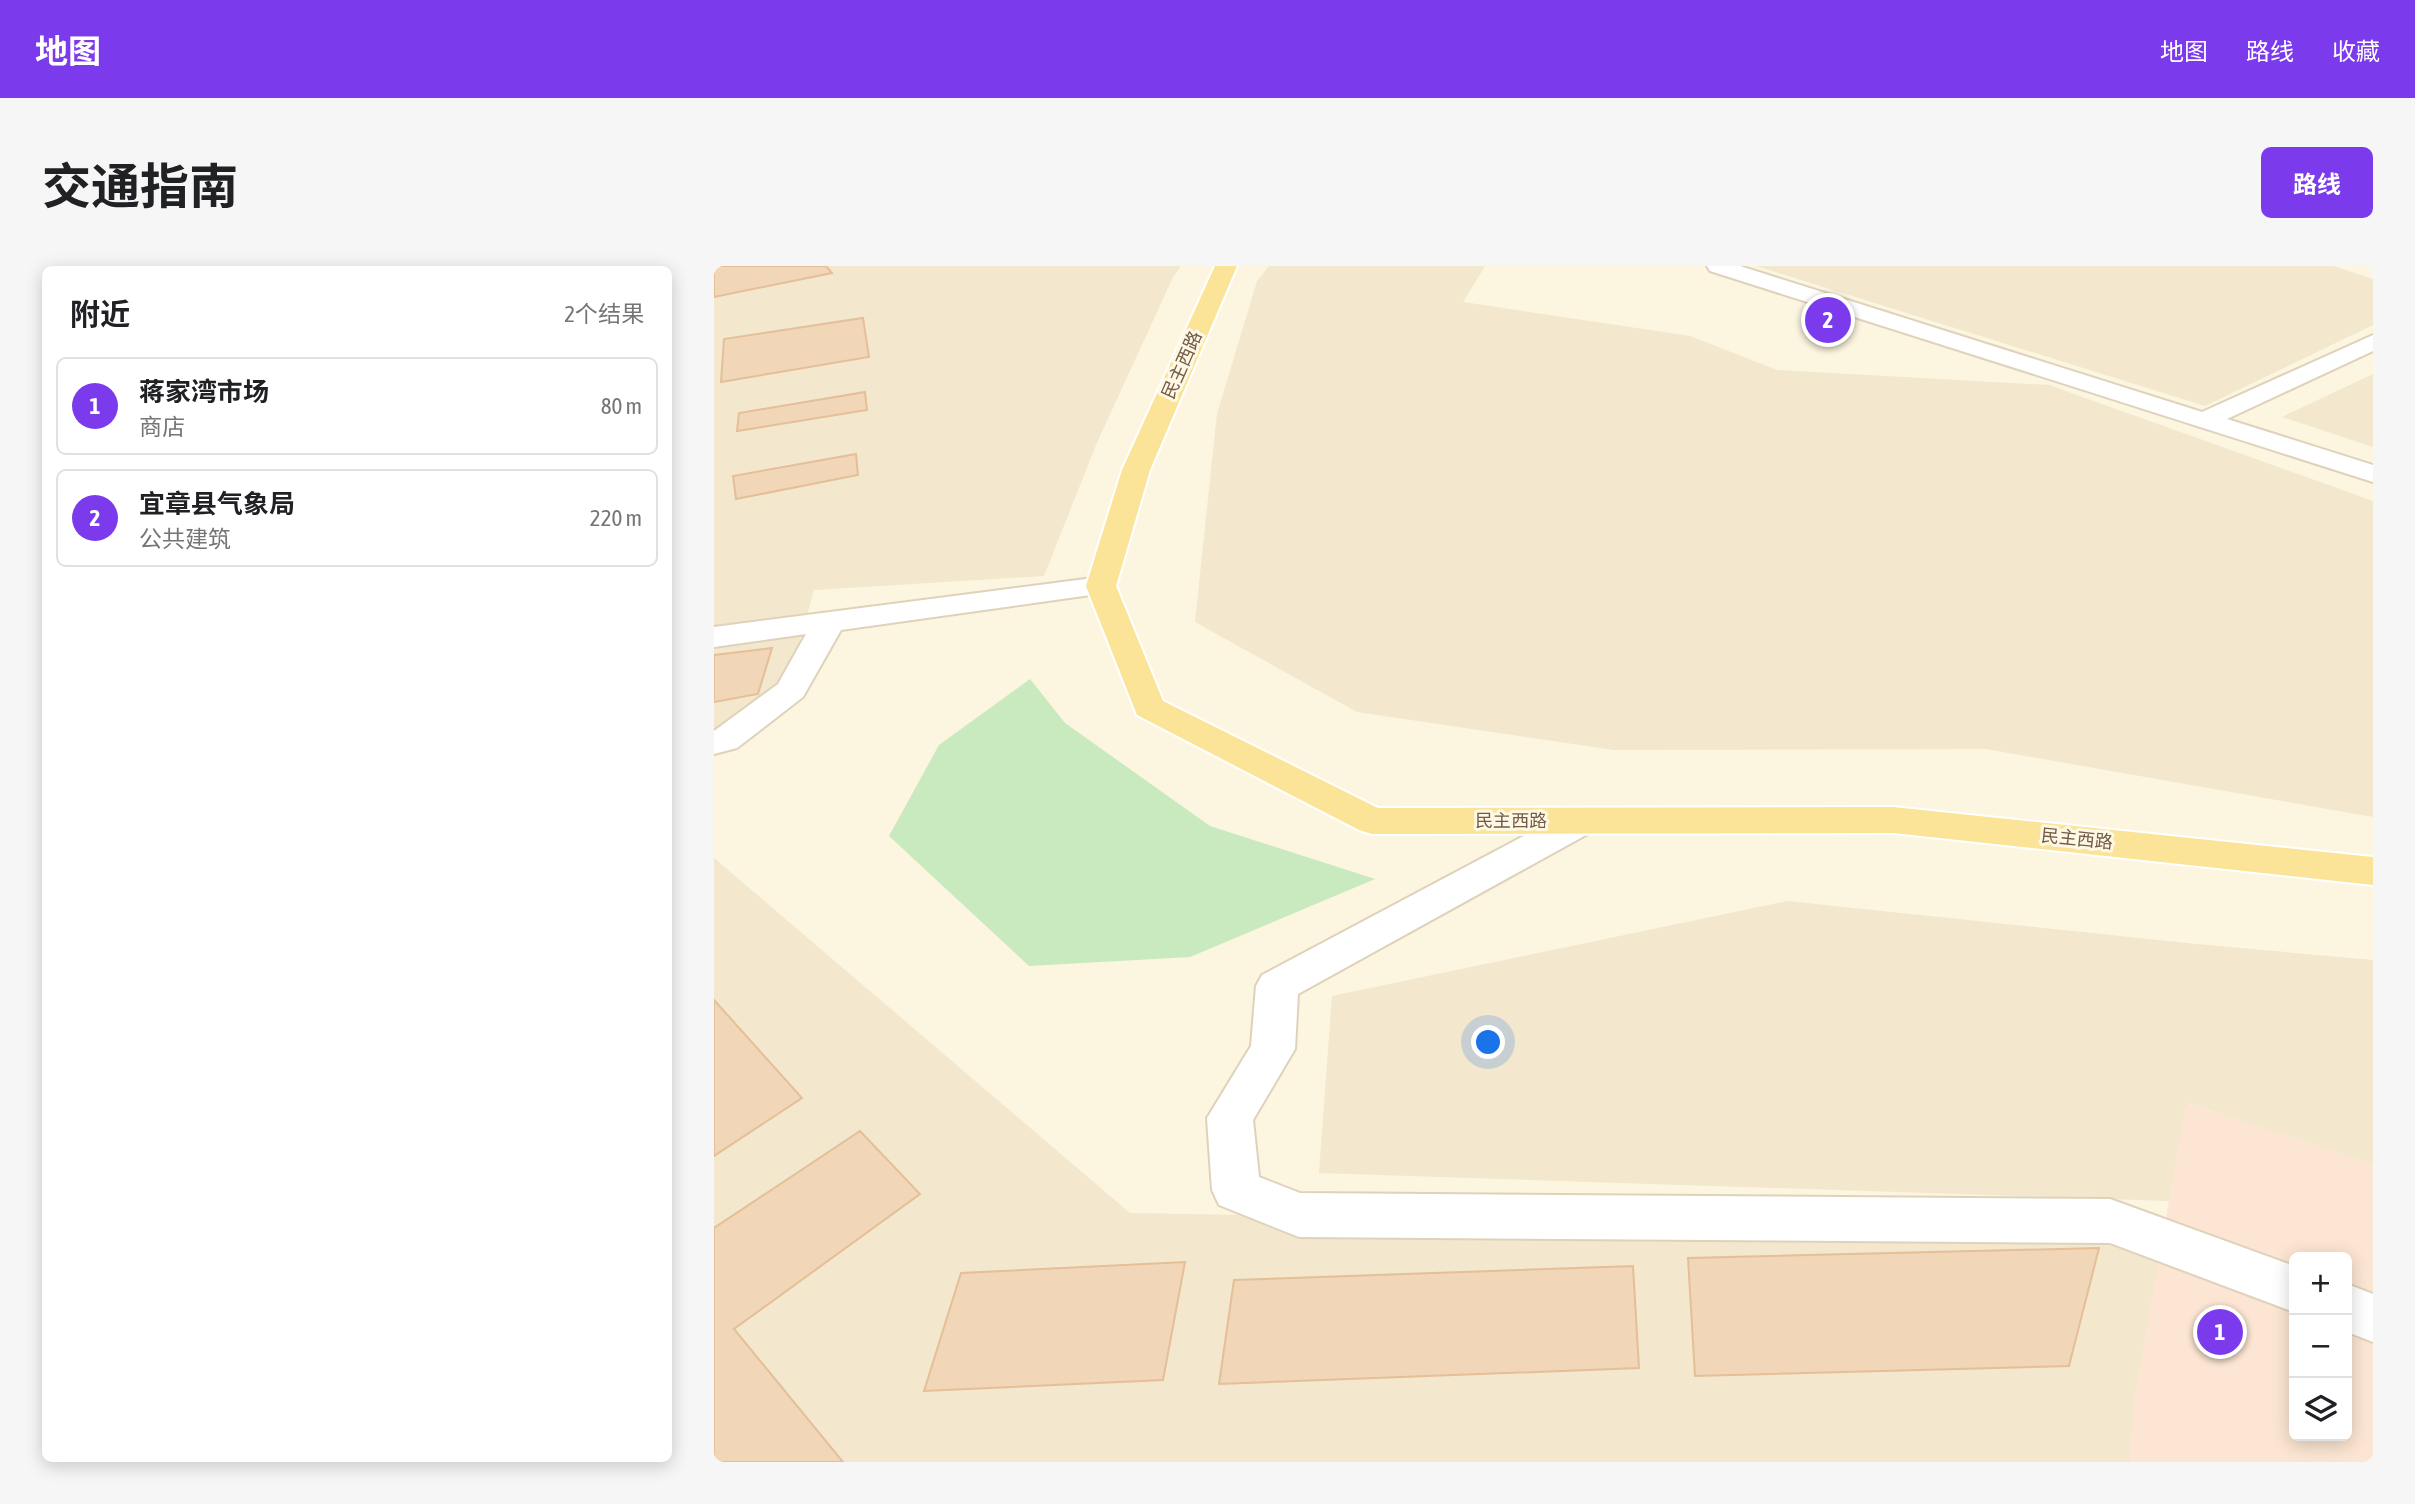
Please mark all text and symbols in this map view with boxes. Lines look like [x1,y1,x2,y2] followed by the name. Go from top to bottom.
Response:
[35,32,101,70] text: 地图
[2160,38,2208,65] text: 地图
[2246,38,2294,65] text: 路线
[2332,38,2380,65] text: 收藏
[2261,147,2373,218] button: 路线
[42,158,238,214] text: 交通指南
[1805,294,1851,346] pin: 2
[70,297,130,331] text: 附近
[564,301,644,327] text: 2个结果
[1157,328,1206,402] street label: 民主西路
[139,377,269,407] text: 蒋家湾市场
[90,393,100,419] text: 1
[601,393,642,419] text: 80 m
[139,414,185,440] text: 商店
[139,489,295,519] text: 宜章县气象局
[90,505,100,531] text: 2
[590,505,642,531] text: 220 m
[139,526,231,552] text: 公共建筑
[1475,810,1547,831] street label: 民主西路
[2040,824,2114,853] street label: 民主西路
[1471,1025,1505,1059] your location
[2289,1252,2352,1441] map controls
[2289,1252,2352,1315] button: +
[2197,1306,2243,1358] pin: 1
[2289,1315,2352,1378] button: −
[2289,1378,2352,1441] button: layers

